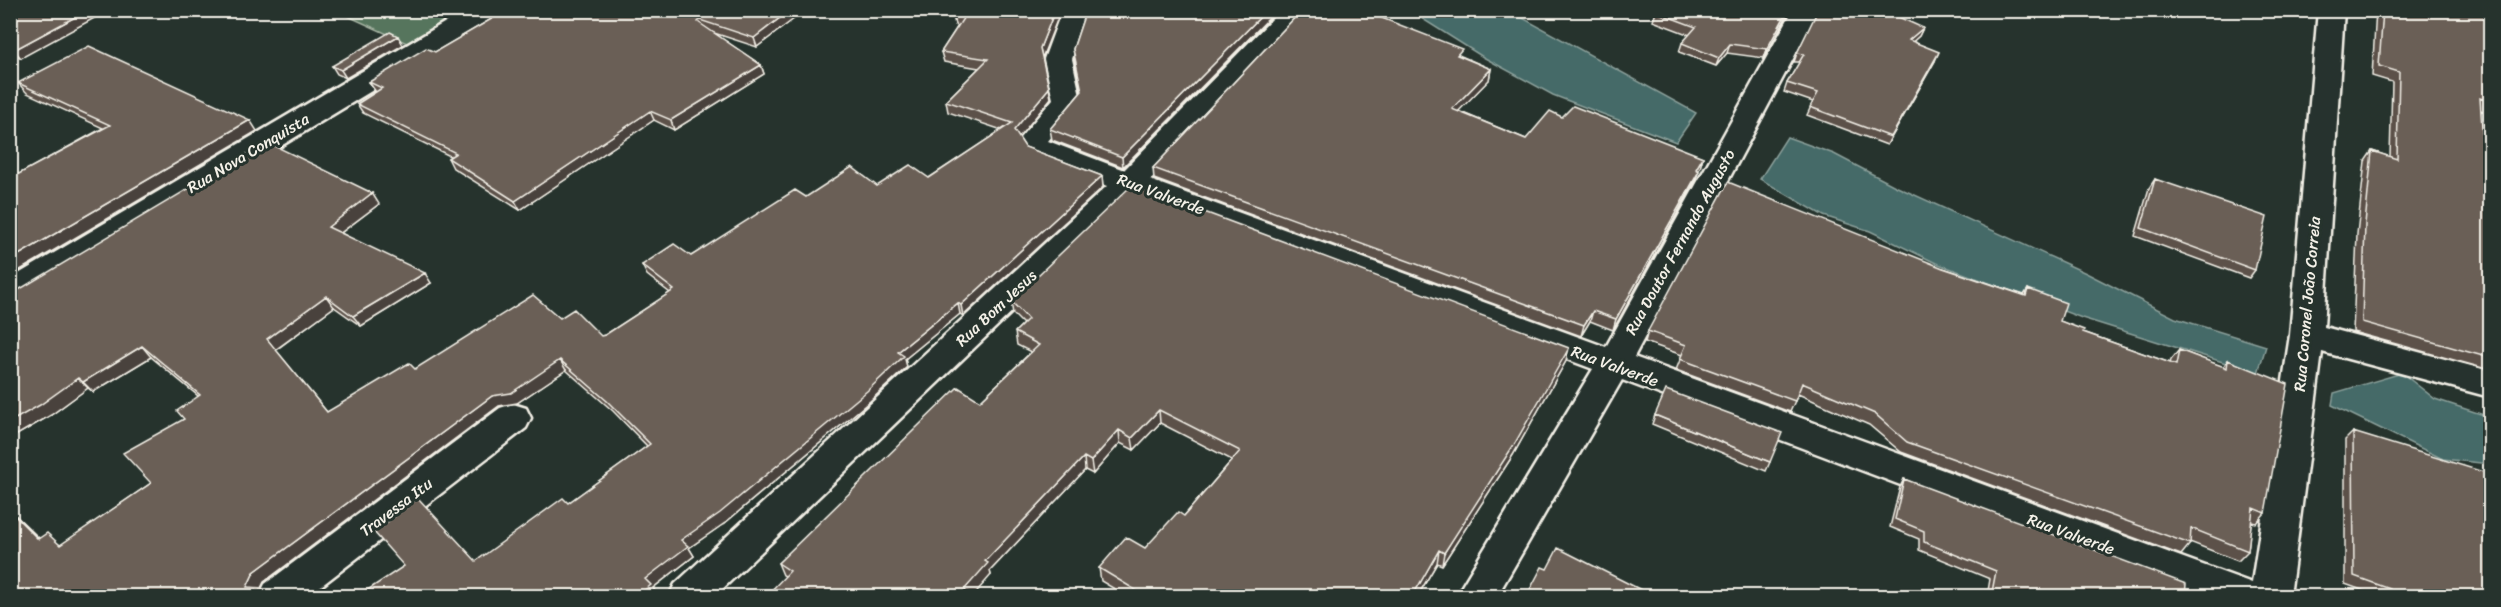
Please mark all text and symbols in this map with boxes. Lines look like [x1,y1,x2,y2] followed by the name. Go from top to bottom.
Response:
[181,104,316,201] street label: Rua Nova Conquista
[1617,144,1743,340] street label: Rua Doutor Fernando Augusto
[1113,165,1209,223] street label: Rua Valverde
[2285,214,2329,393] street label: Rua Coronel João Correia
[948,262,1044,354] street label: Rua Bom Jesus
[1567,337,1663,395] street label: Rua Valverde
[353,469,439,544] street label: Travessa Itu
[2023,505,2119,563] street label: Rua Valverde

